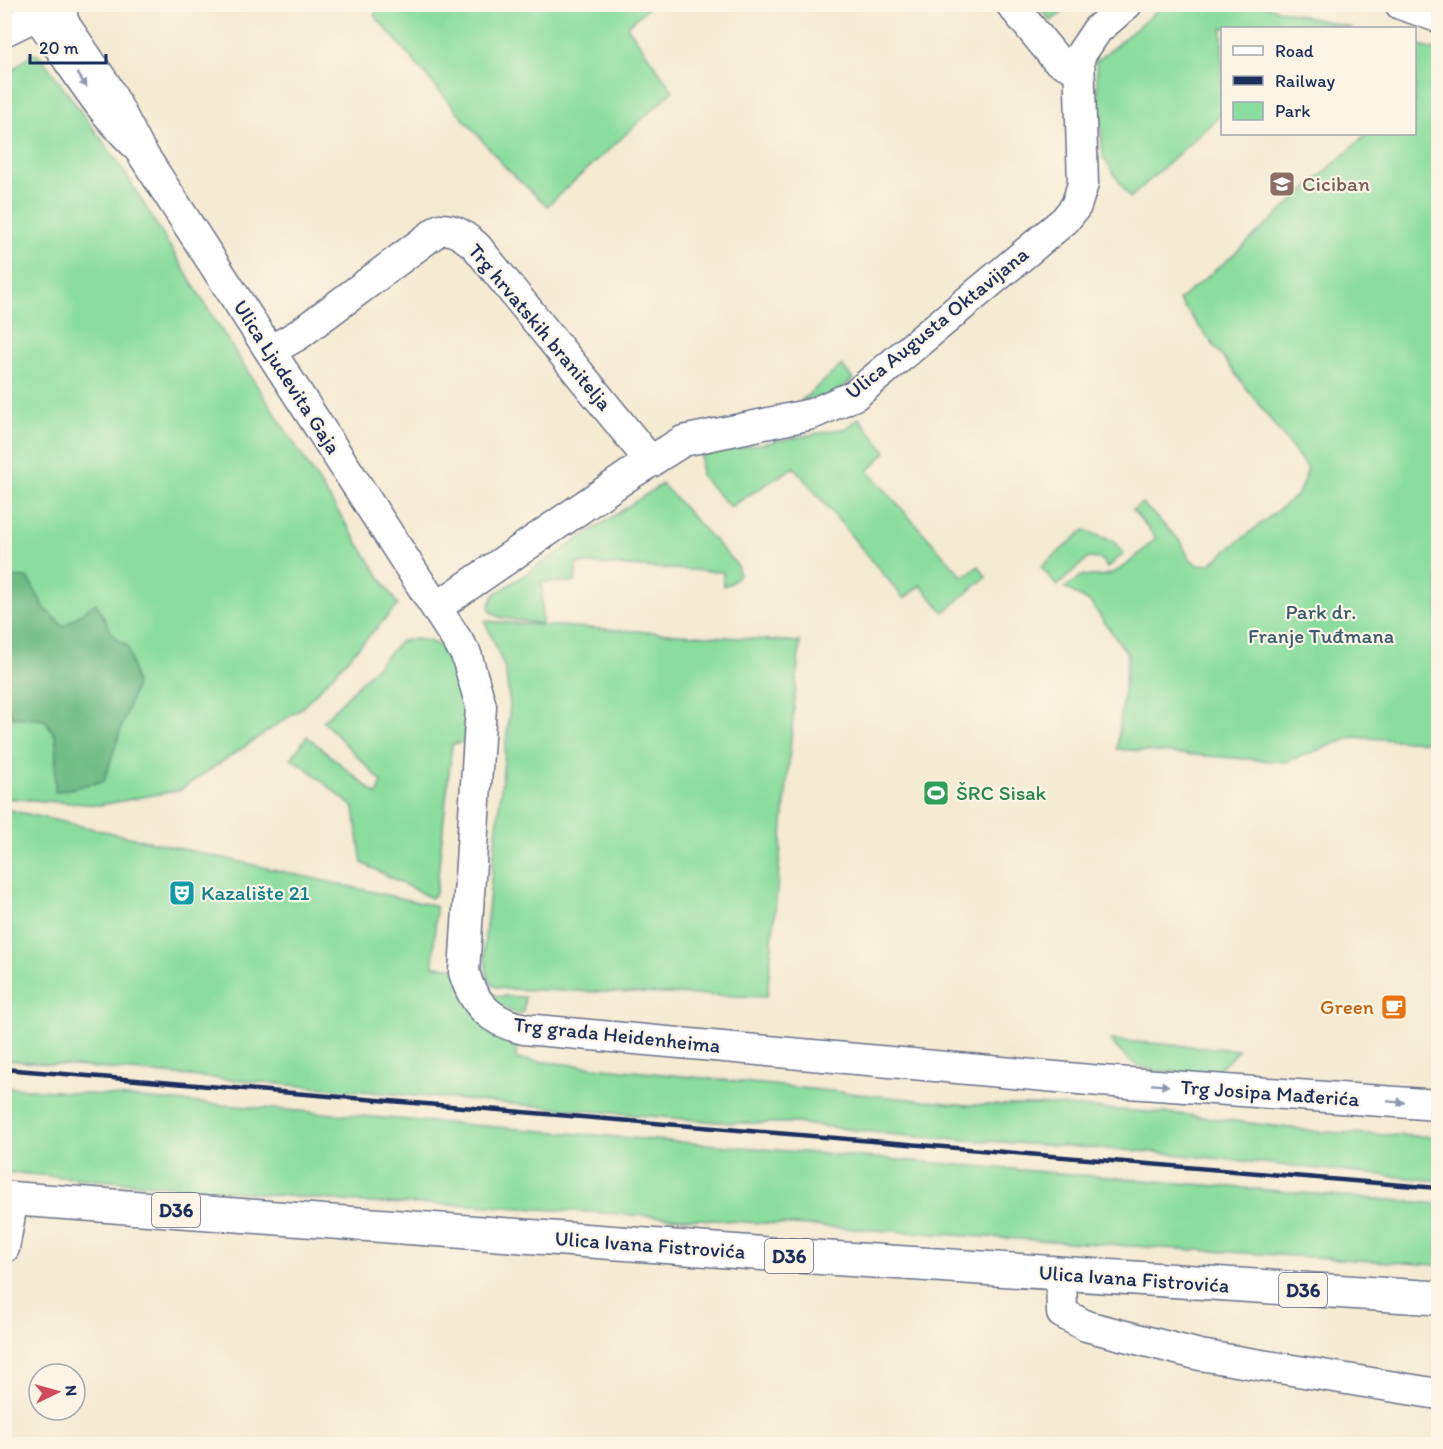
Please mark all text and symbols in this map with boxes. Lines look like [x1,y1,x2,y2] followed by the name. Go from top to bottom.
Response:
[30,27,106,65] scale bar
[1221,27,1416,135] legend
[39,37,79,59] text: 20 m
[1275,40,1314,62] text: Road
[1275,70,1336,92] text: Railway
[76,72,88,88] one-way arrow
[1275,100,1310,122] text: Park
[1267,169,1297,199] school or university icon: Ciciban
[1302,171,1370,196] place label: Ciciban
[463,238,618,415] street label: Trg hrvatskih branitelja
[840,241,1033,404] street label: Ulica Augusta Oktavijana
[228,295,346,458] street label: Ulica Ljudevita Gaja
[1248,599,1394,648] park label: Park dr. Franje Tuđmana
[921,778,951,808] sports icon: ŠRC Sisak
[956,780,1047,805] place label: ŠRC Sisak
[167,878,197,908] theatre icon: Kazalište 21
[201,880,310,905] place label: Kazalište 21
[1379,992,1409,1022] cafe icon: Green
[1320,994,1374,1019] place label: Green
[512,1011,722,1058] street label: Trg grada Heidenheima
[1180,1074,1360,1111] street label: Trg Josipa Mađerića
[1150,1081,1169,1090] one-way arrow
[1387,1098,1406,1107] one-way arrow
[152,1193,200,1227] road number: D36
[554,1225,746,1264] street label: Ulica Ivana Fistrovića
[765,1239,813,1273] road number: D36
[1038,1259,1230,1298] street label: Ulica Ivana Fistrovića
[1279,1273,1327,1307] road number: D36
[27,1362,87,1422] north arrow
[62,1385,81,1397] text: N

